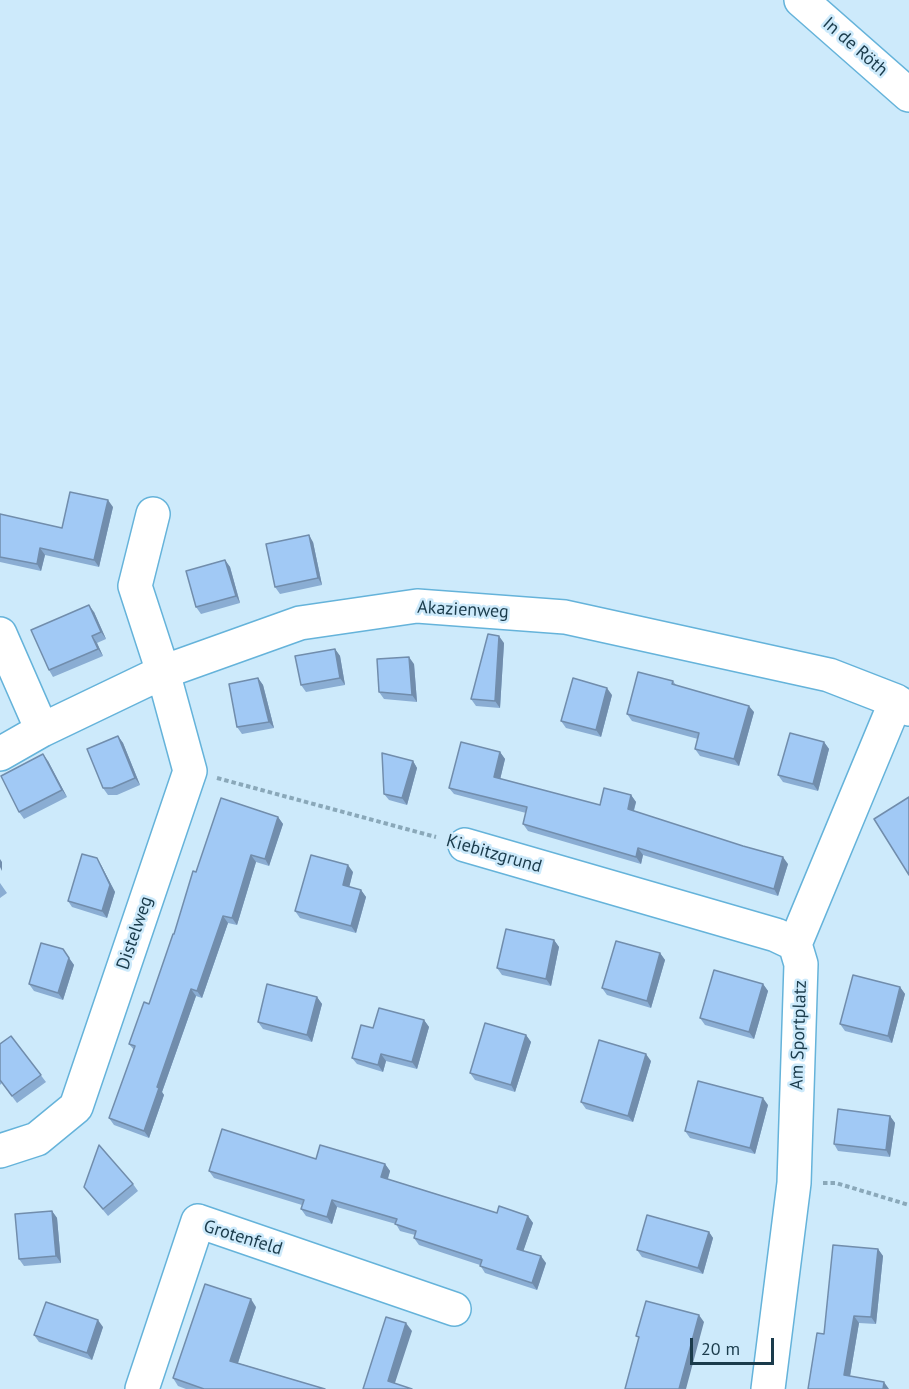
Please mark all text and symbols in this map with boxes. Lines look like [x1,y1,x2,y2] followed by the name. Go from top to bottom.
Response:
[818,13,892,81] street label: In de Röth
[417,597,509,623] street label: Akazienweg
[444,830,544,878] street label: Kiebitzgrund
[112,893,158,973] street label: Distelweg
[786,980,812,1090] street label: Am Sportplatz
[201,1216,285,1260] street label: Grotenfeld
[693,1326,777,1364] scale bar
[701,1337,740,1360] text: 20 m

